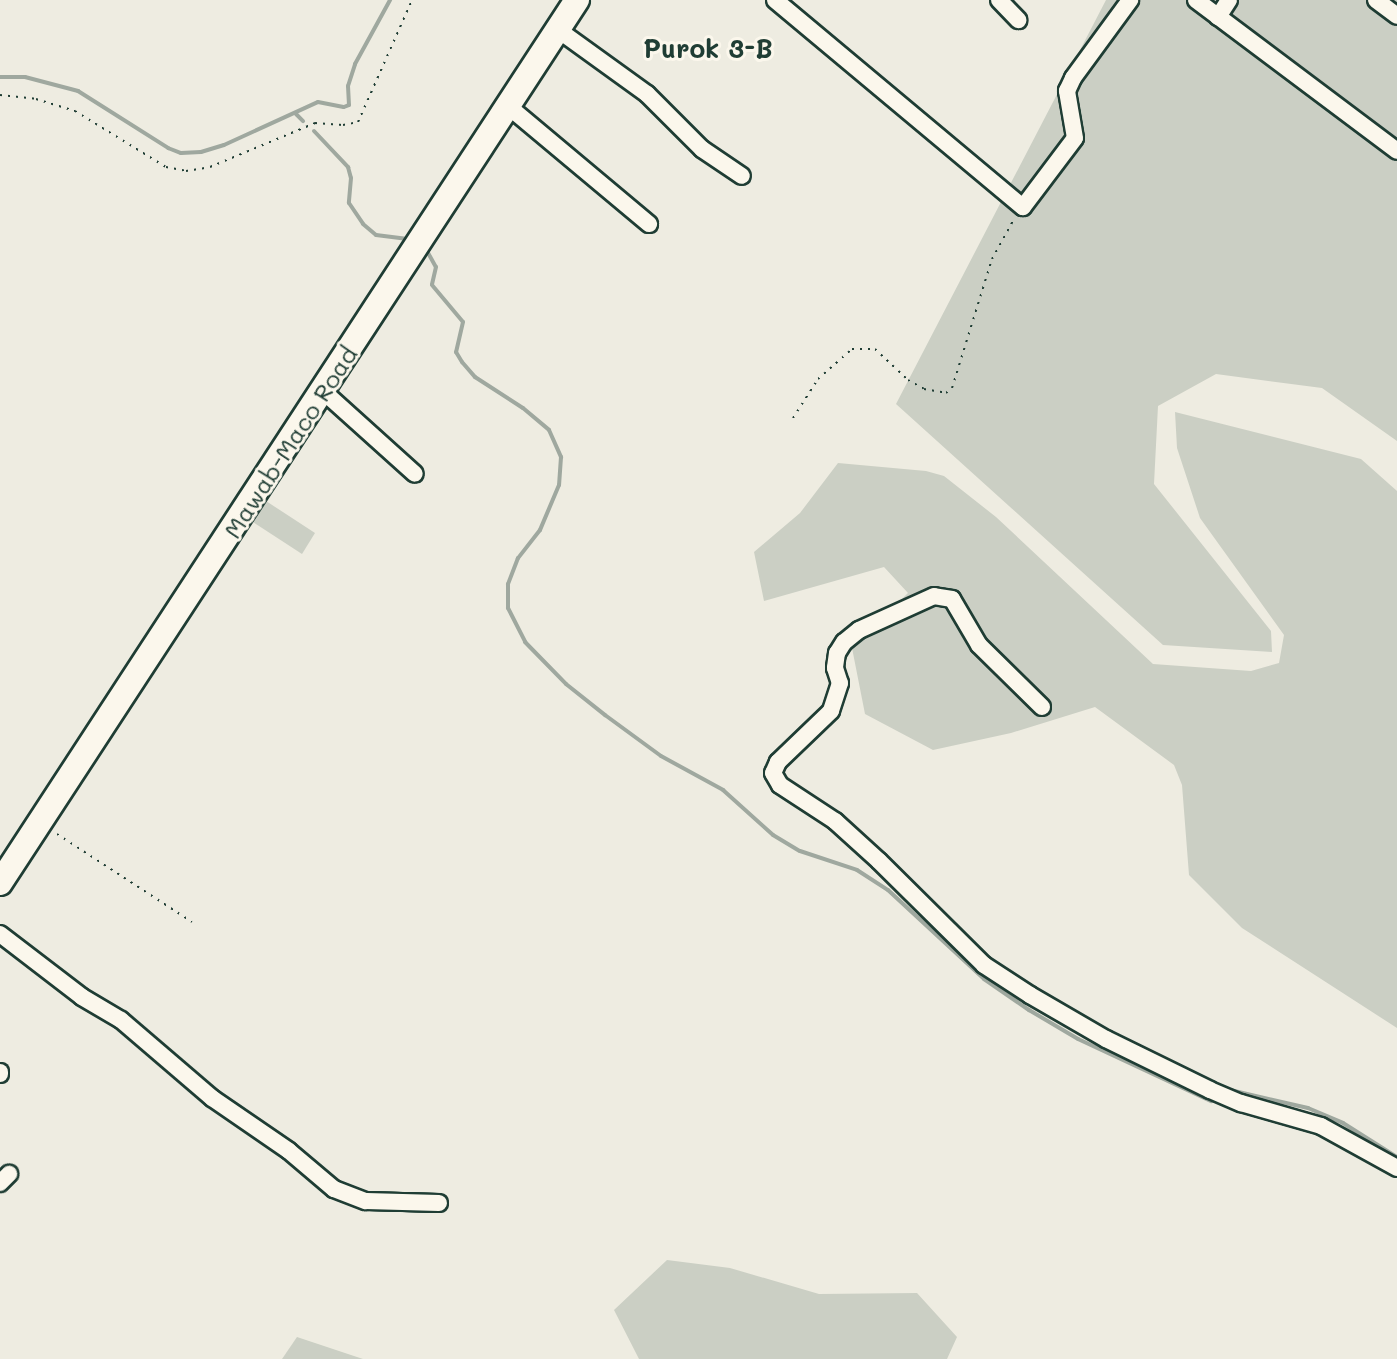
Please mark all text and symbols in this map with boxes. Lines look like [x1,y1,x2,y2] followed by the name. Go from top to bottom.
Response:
[643,33,773,65] district label: Purok 3-B
[217,341,363,543] street label: Mawab-Maco Road

